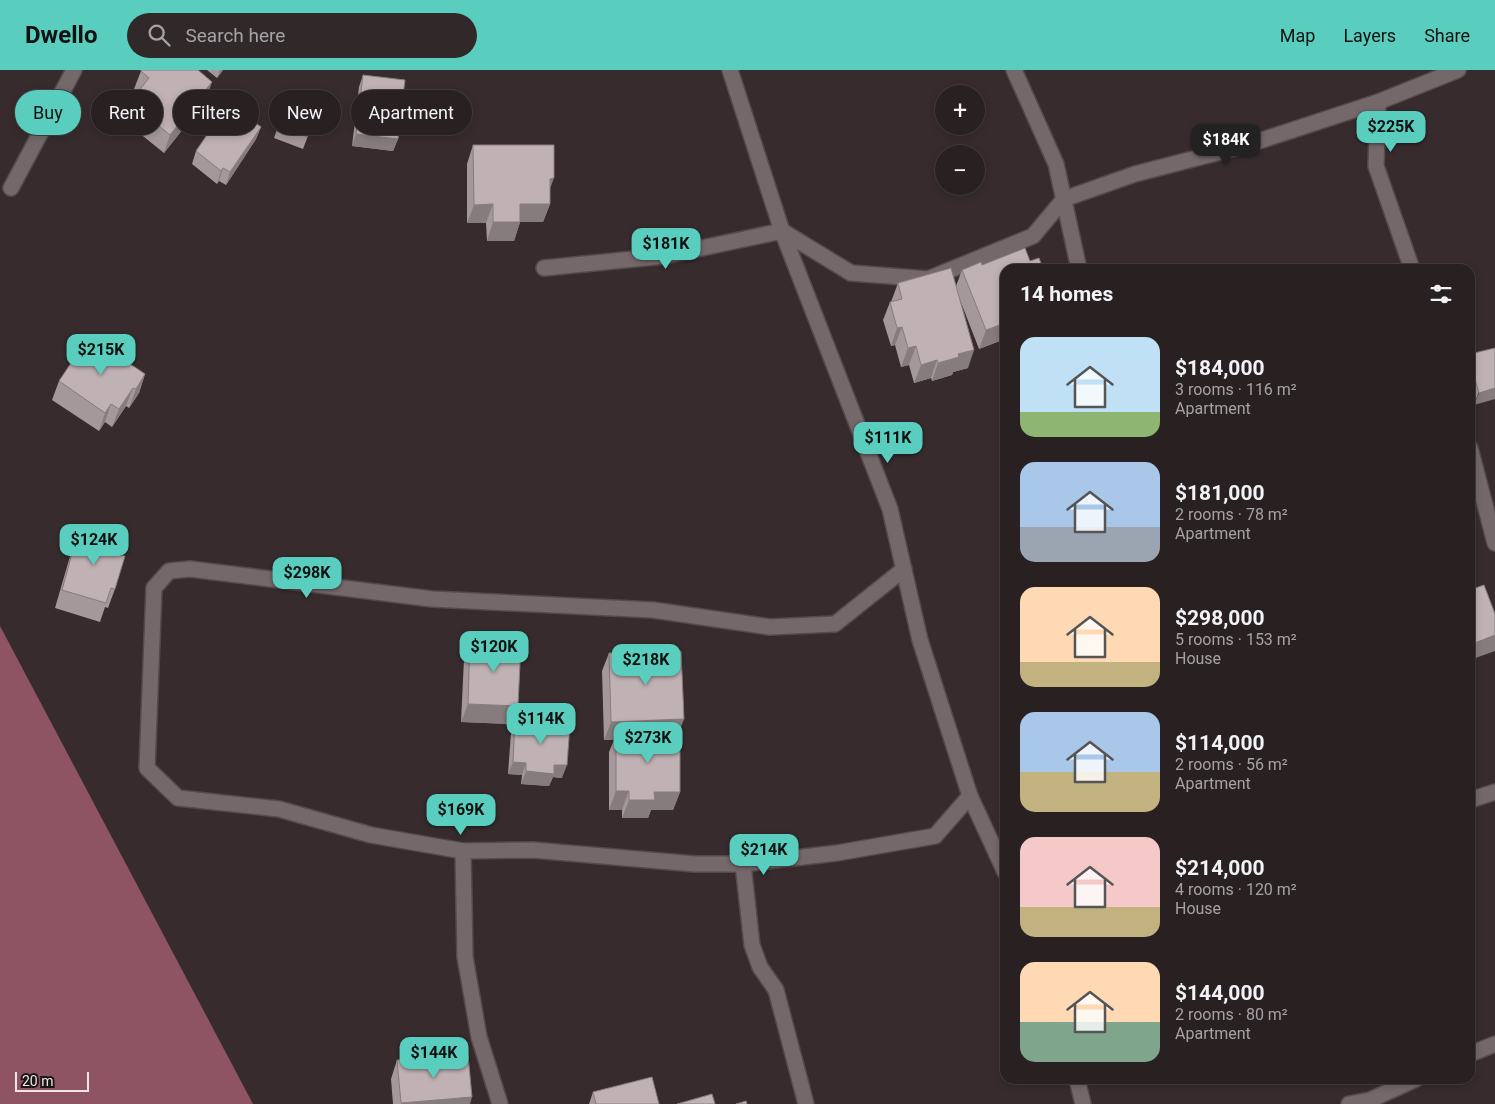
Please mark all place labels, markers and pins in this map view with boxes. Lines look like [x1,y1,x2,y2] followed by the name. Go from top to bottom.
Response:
[1356,111,1426,153] pin: $225K
[1191,124,1261,166] pin: $184K
[631,228,701,270] pin: $181K
[66,334,136,376] pin: $215K
[853,422,923,464] pin: $111K
[59,524,129,566] pin: $124K
[272,556,342,599] pin: $298K
[459,630,529,673] pin: $120K
[611,644,681,686] pin: $218K
[506,702,576,745] pin: $114K
[613,722,683,764] pin: $273K
[426,794,496,836] pin: $169K
[729,834,799,876] pin: $214K
[399,1036,469,1079] pin: $144K

